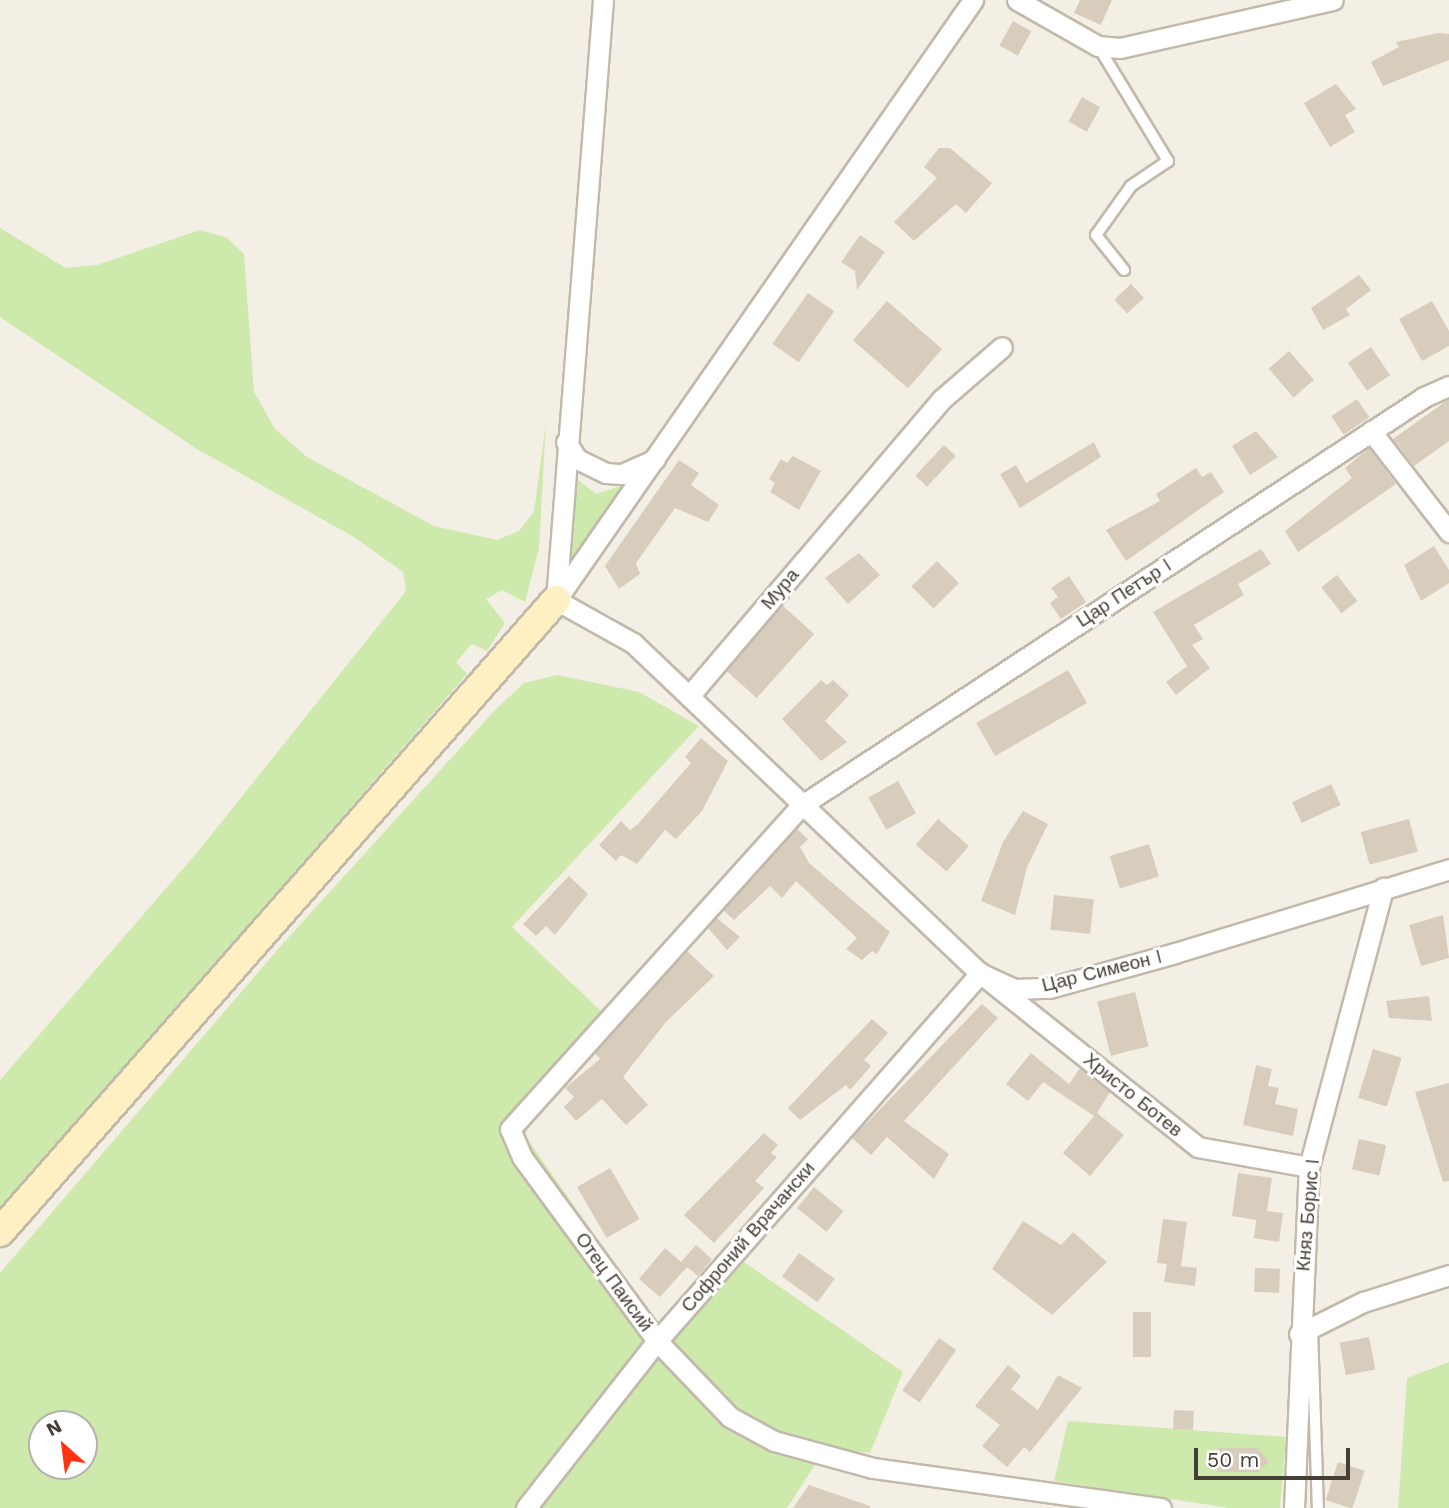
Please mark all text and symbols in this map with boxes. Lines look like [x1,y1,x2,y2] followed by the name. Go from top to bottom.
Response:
[1072,554,1176,632] street label: Цар Петър I
[756,564,804,614] street label: Мура
[1039,945,1165,997] street label: Цар Симеон I
[1079,1048,1187,1142] street label: Христо Ботев
[676,1157,820,1317] street label: Софроний Врачански
[1292,1158,1324,1272] street label: Княз Борис I
[570,1228,658,1336] street label: Отец Паисий
[28,1410,98,1480] north arrow
[42,1414,65,1441] text: N
[1197,1434,1353,1478] scale bar
[1207,1447,1259,1472] text: 50 m

